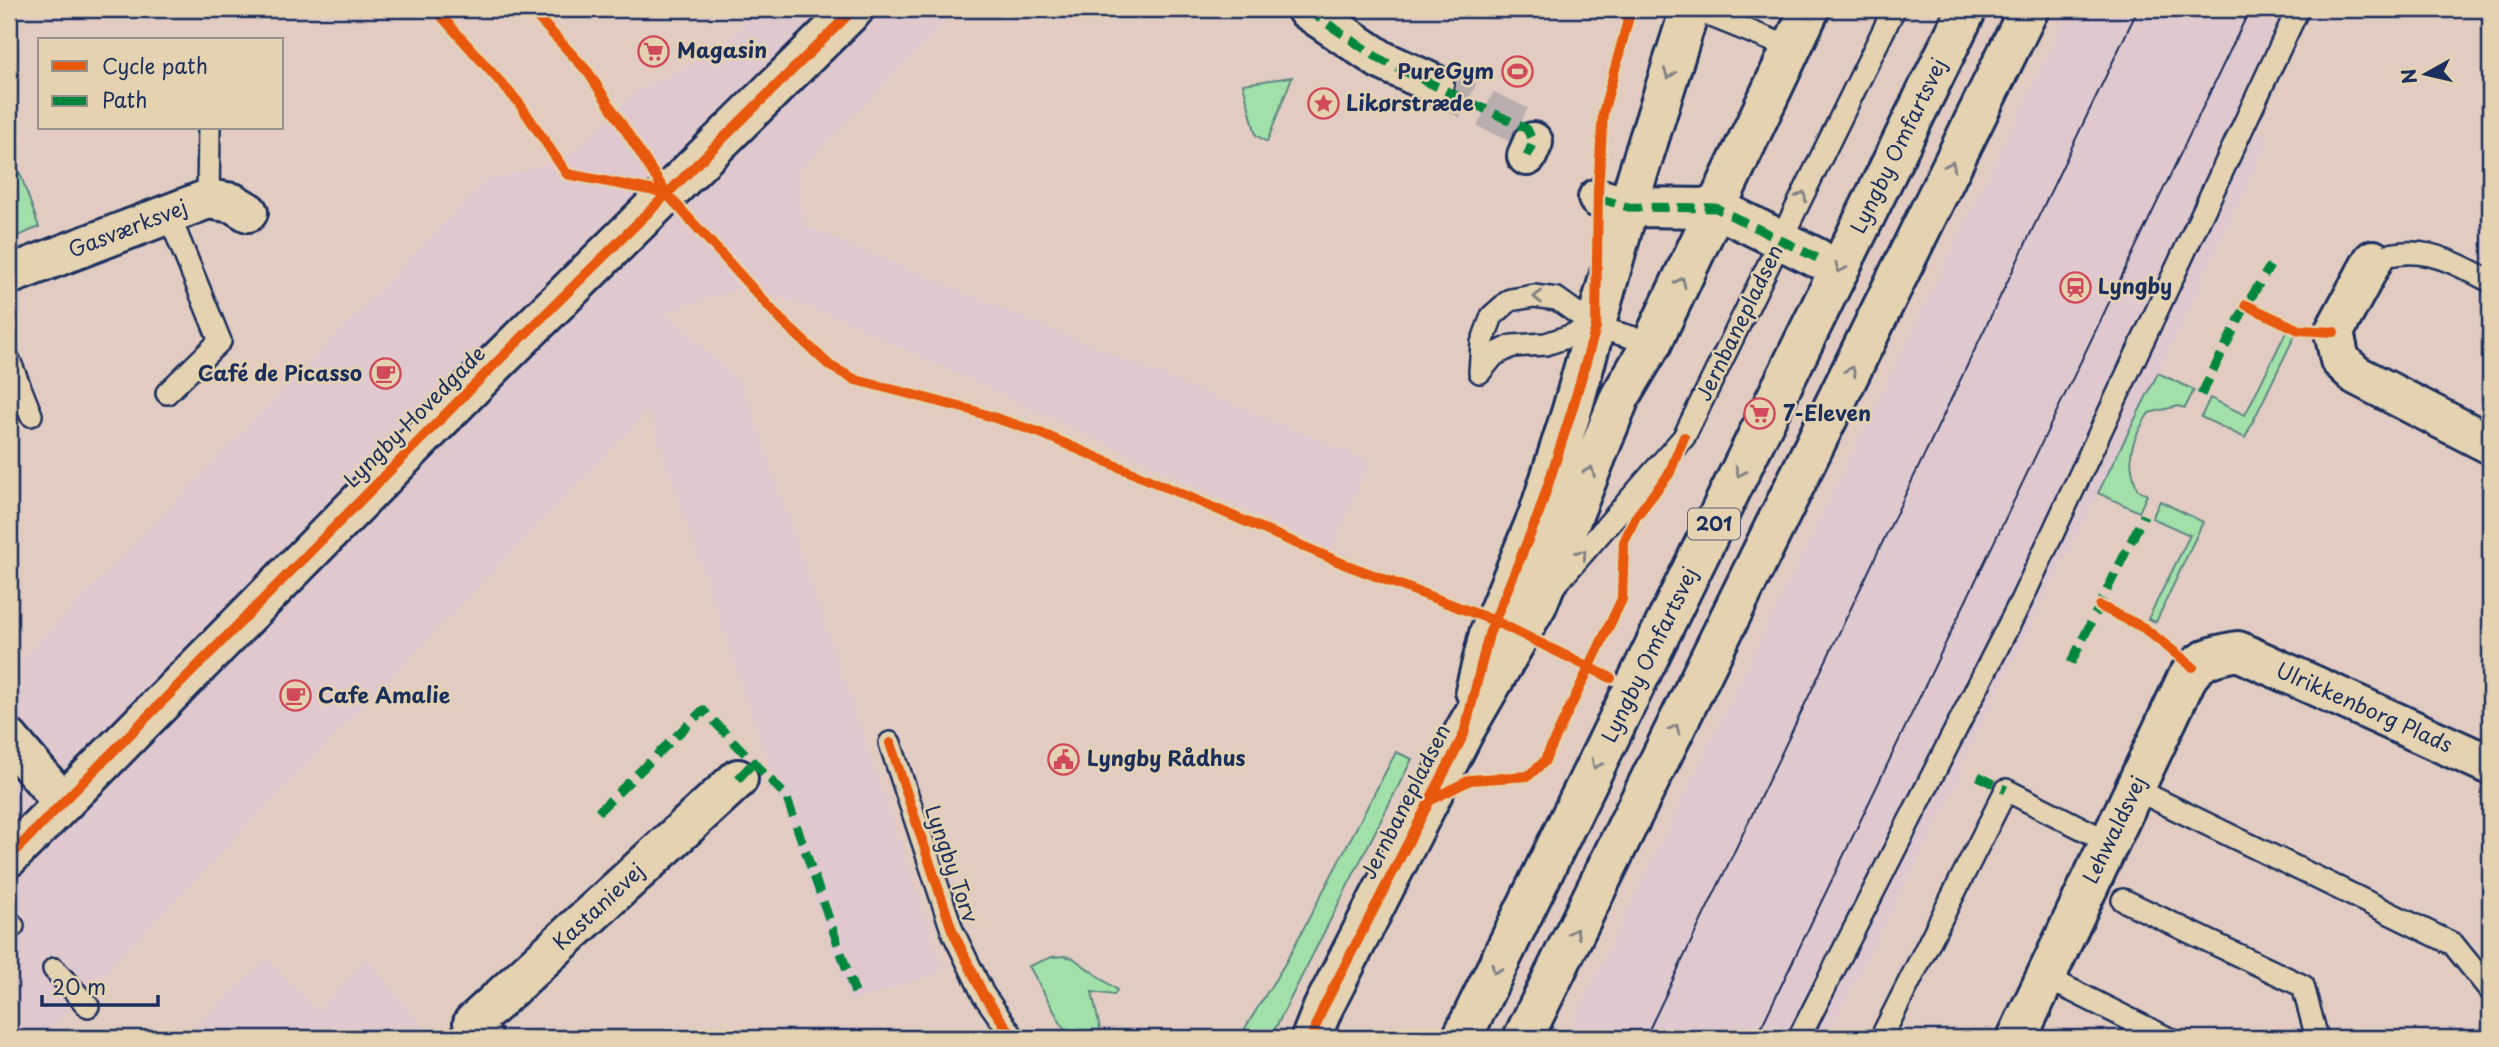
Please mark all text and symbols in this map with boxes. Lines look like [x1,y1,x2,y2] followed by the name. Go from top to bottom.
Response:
[677,33,767,65] place label: Magasin
[637,34,671,68] supermarket icon: Magasin
[38,38,284,130] legend
[2390,38,2460,108] north arrow
[102,49,208,81] text: Cycle path
[1841,52,1954,238] street label: Lyngby Omfartsvej
[1397,54,1494,86] place label: PureGym
[1500,55,1534,89] sports icon: PureGym
[1663,67,1678,79] one-way arrow
[2393,67,2423,86] text: N
[102,83,147,115] text: Path
[1346,86,1474,118] place label: Likørstræde
[1306,87,1340,121] place icon: Likørstræde
[1943,161,1957,173] one-way arrow
[63,190,192,265] street label: Gasværksvej
[1793,191,1807,203] one-way arrow
[1686,238,1790,406] street label: Jernbanepladsen
[1834,261,1848,273] one-way arrow
[2098,269,2172,301] place label: Lyngby
[2058,270,2092,304] station icon: Lyngby
[1673,276,1687,289] one-way arrow
[1532,290,1543,305] one-way arrow
[335,337,492,494] street label: Lyngby Hovedgade
[198,356,362,388] place label: Café de Picasso
[368,357,402,391] cafe icon: Café de Picasso
[1843,366,1857,378] one-way arrow
[1783,396,1871,428] place label: 7-Eleven
[1743,397,1777,431] supermarket icon: 7-Eleven
[1582,465,1596,477] one-way arrow
[1734,465,1748,477] one-way arrow
[1688,509,1740,540] road number: 201
[1574,549,1586,562] one-way arrow
[1592,561,1705,747] street label: Lyngby Omfartsvej
[2271,653,2458,759] street label: Ulrikkenborg Plads
[318,678,450,710] place label: Cafe Amalie
[278,679,312,713] cafe icon: Cafe Amalie
[1351,718,1457,884] street label: Jernbanepladsen
[1667,724,1681,736] one-way arrow
[1087,741,1246,773] place label: Lyngby Rådhus
[1047,742,1081,776] public building icon: Lyngby Rådhus
[1591,757,1605,769] one-way arrow
[2073,770,2153,889] street label: Lehwaldsvej
[918,800,988,927] street label: Lyngby Torv
[544,854,651,957] street label: Kastanievej
[1567,928,1581,940] one-way arrow
[1490,962,1504,974] one-way arrow
[42,963,158,1007] scale bar
[52,970,106,1002] text: 20 m

